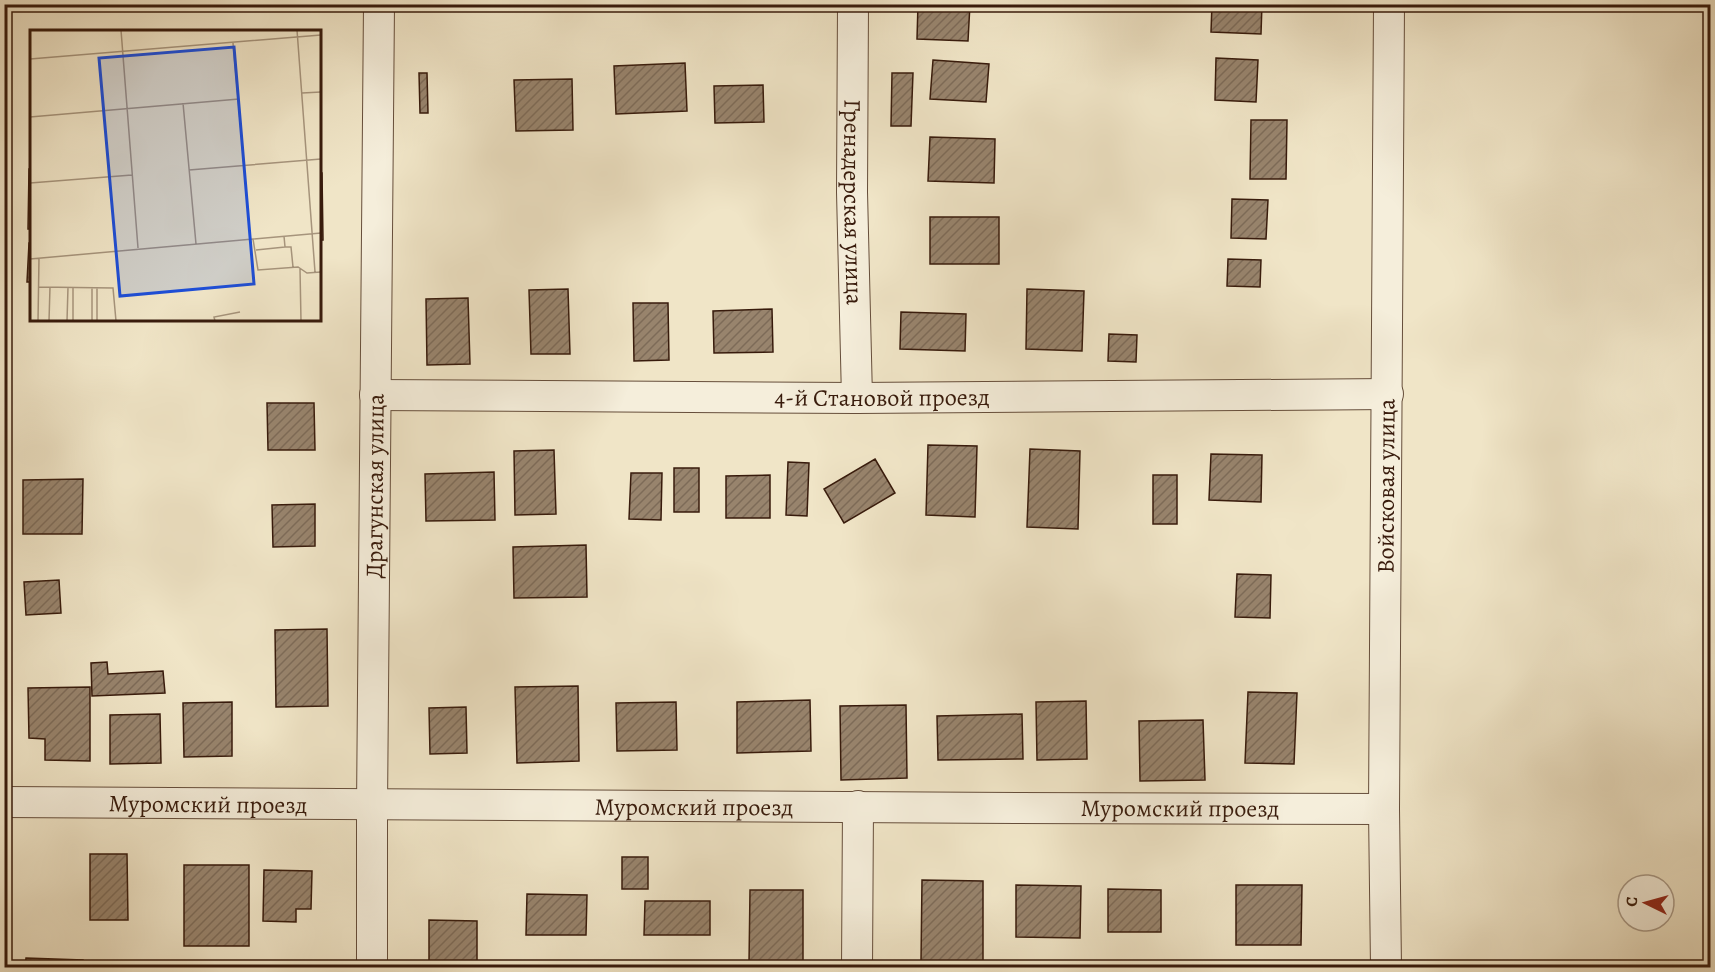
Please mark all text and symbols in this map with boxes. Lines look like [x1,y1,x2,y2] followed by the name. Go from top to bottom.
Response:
[30,30,321,321] inset map
[836,99,871,305] street label: Гренадерская улица
[774,381,990,414] street label: 4-й Становой проезд
[358,393,392,579] street label: Драгунская улица
[1369,398,1403,574] street label: Войсковая улица
[108,787,308,821] street label: Муромский проезд
[594,791,793,823] street label: Муромский проезд
[1080,792,1279,825] street label: Муромский проезд
[1616,873,1676,933] north arrow
[1621,896,1643,908] text: С

